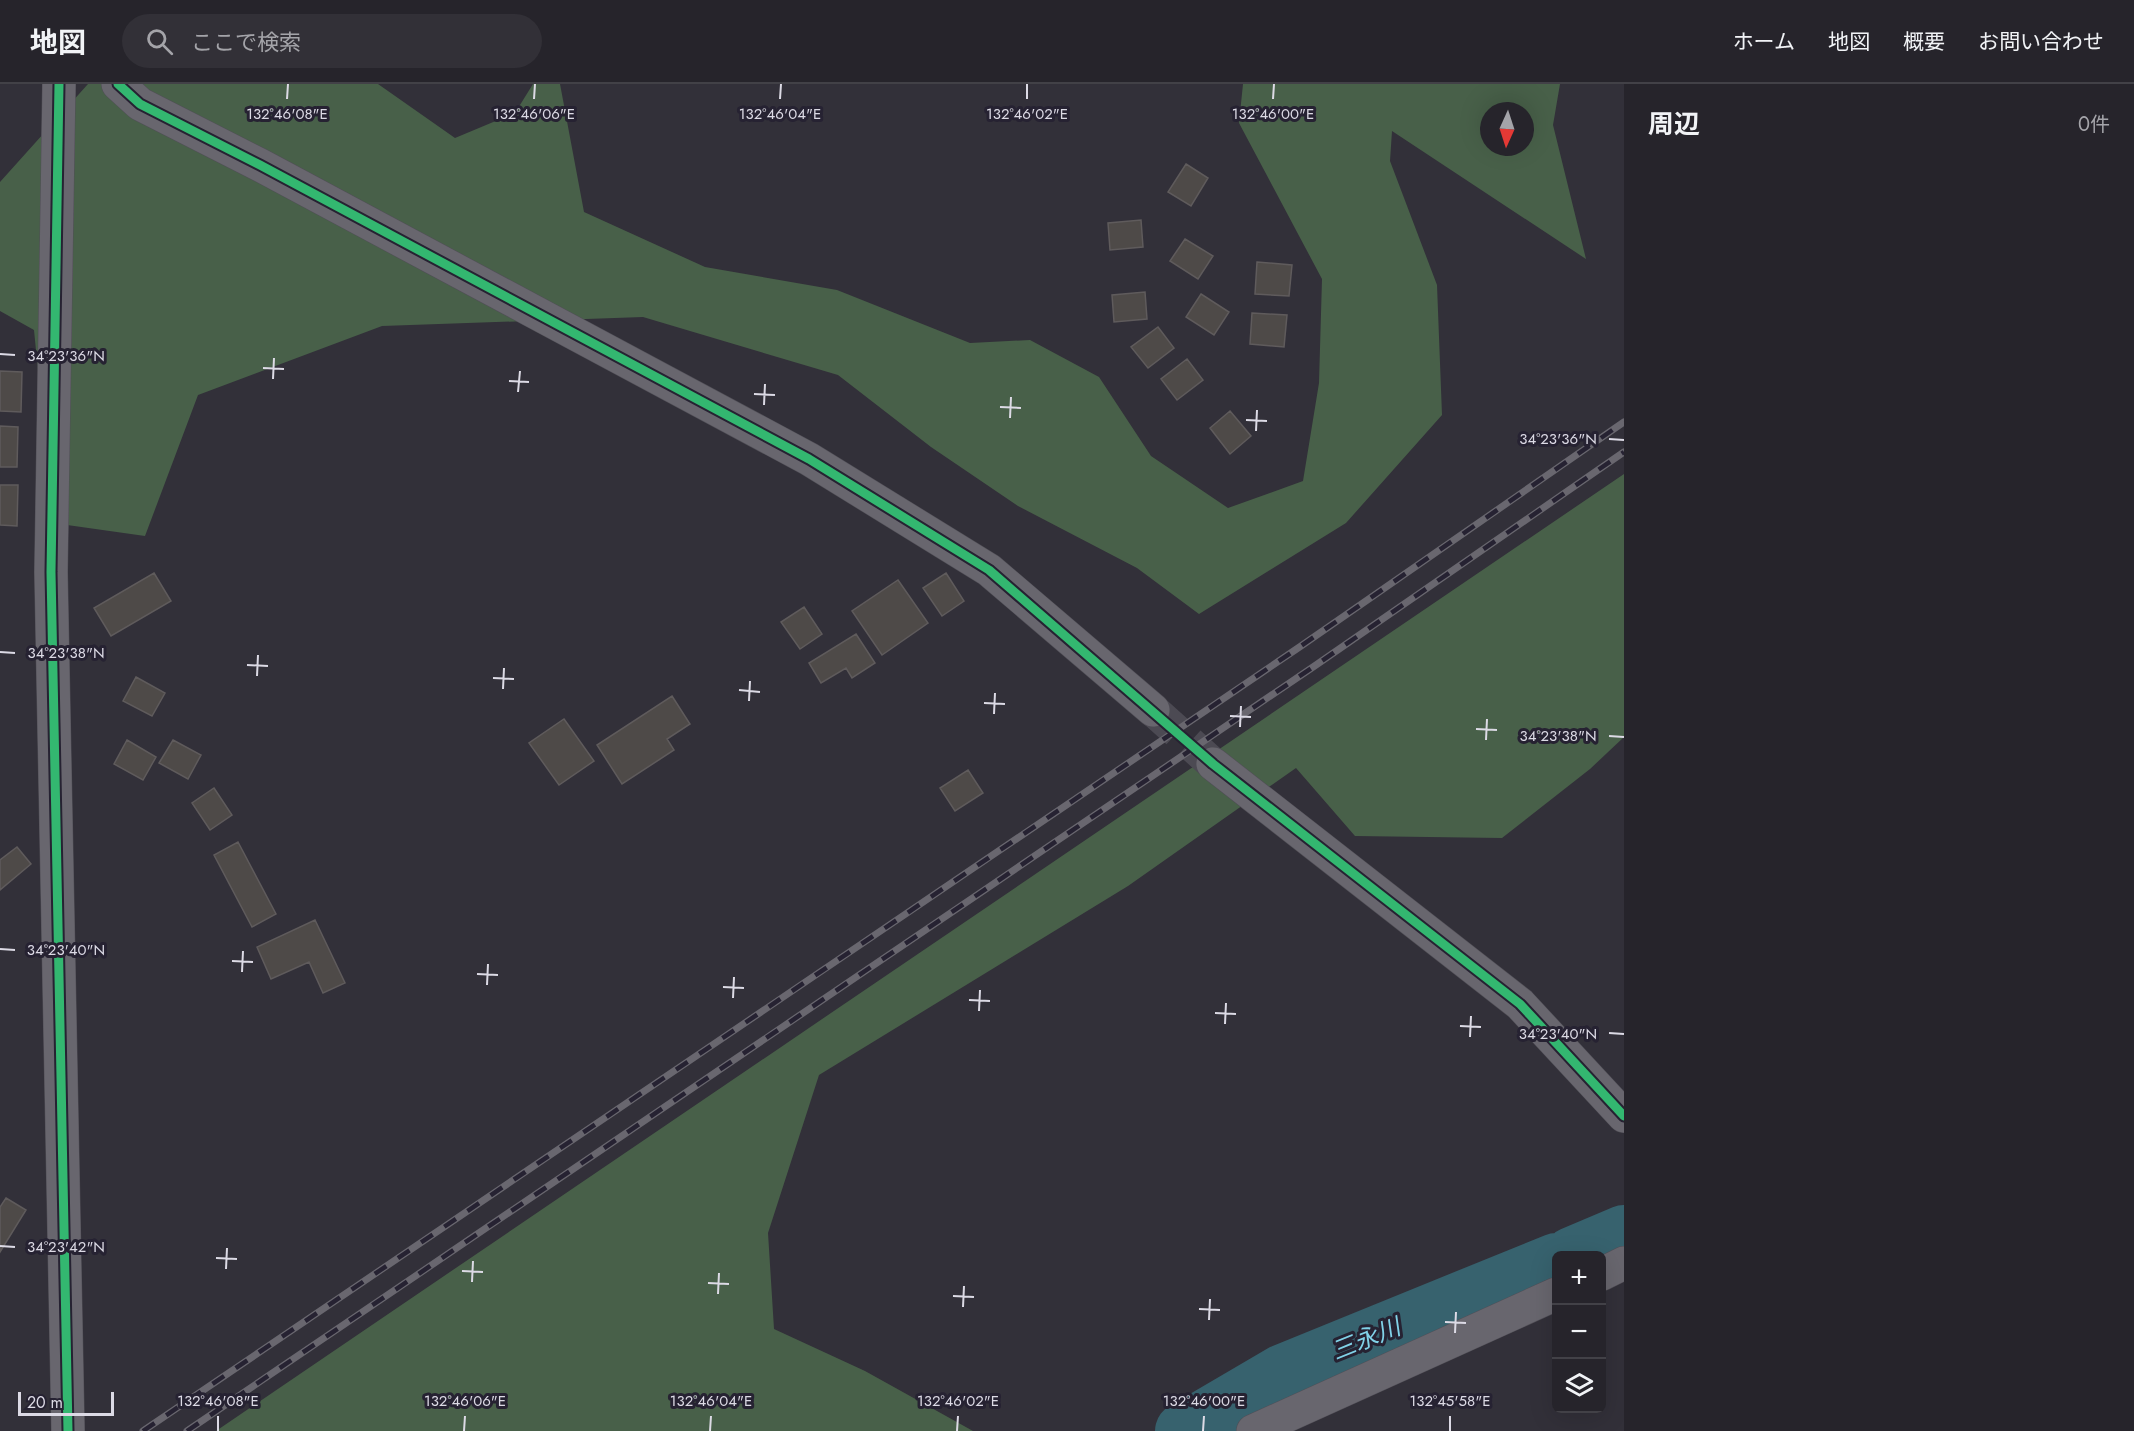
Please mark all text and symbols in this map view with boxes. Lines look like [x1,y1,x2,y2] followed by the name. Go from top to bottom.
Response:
[122,14,542,68] search box
[30,22,86,63] text: 地図
[143,25,176,58] icon: search
[191,26,301,58] text: ここで検索
[1733,27,1795,57] text: ホーム
[1828,27,1870,57] text: 地図
[1903,27,1945,57] text: 概要
[1978,27,2104,57] text: お問い合わせ
[1480,102,1534,156] north arrow
[246,103,328,125] text: 132°46'08"E
[493,103,575,125] text: 132°46'06"E
[739,103,821,125] text: 132°46'04"E
[986,103,1068,125] text: 132°46'02"E
[1232,103,1314,125] text: 132°46'00"E
[1648,105,1700,143] text: 周辺
[2078,110,2110,139] text: 0件
[27,345,105,367] text: 34°23'36"N
[1519,428,1597,450] text: 34°23'36"N
[27,642,105,664] text: 34°23'38"N
[1519,725,1597,747] text: 34°23'38"N
[27,939,105,961] text: 34°23'40"N
[1519,1023,1597,1045] text: 34°23'40"N
[27,1236,105,1258] text: 34°23'42"N
[1552,1251,1606,1413] map controls
[1552,1251,1606,1305] button: +
[1552,1305,1606,1359] button: −
[1326,1308,1409,1368] water label: 三永川
[1552,1359,1606,1413] button: layers
[18,1389,114,1416] scale bar
[177,1390,259,1412] text: 132°46'08"E
[424,1390,506,1412] text: 132°46'06"E
[670,1390,752,1412] text: 132°46'04"E
[917,1390,999,1412] text: 132°46'02"E
[1163,1390,1245,1412] text: 132°46'00"E
[1409,1390,1491,1412] text: 132°45'58"E
[27,1391,63,1414] text: 20 m

